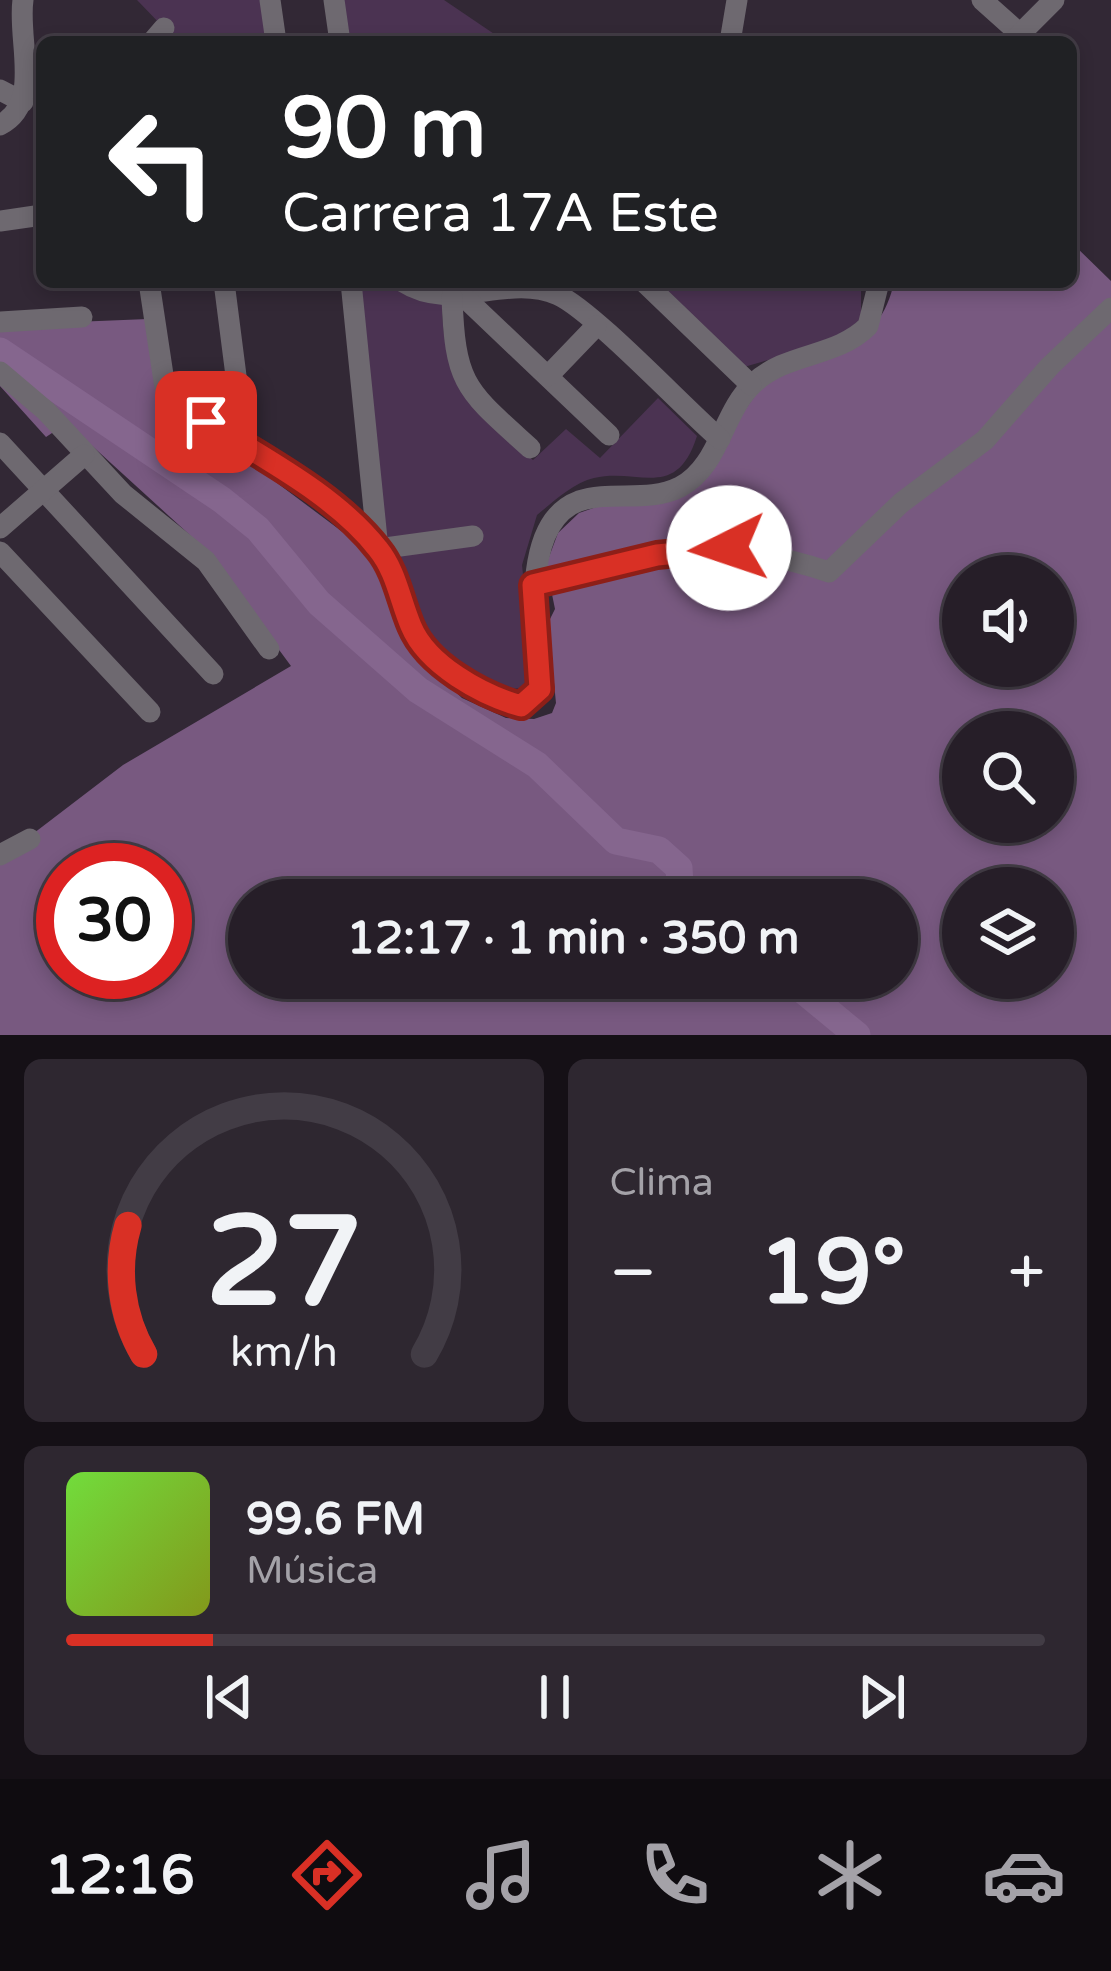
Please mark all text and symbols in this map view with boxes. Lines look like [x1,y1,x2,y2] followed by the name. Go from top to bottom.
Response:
[282,79,486,180] text: 90 m
[84,84,240,240] icon: left
[282,181,719,246] text: Carrera 17A Este
[155,371,257,473] pin
[173,389,239,455] icon: arrive
[666,485,792,611] position arrow
[942,555,1074,999] map controls
[942,555,1074,687] button: sound
[942,711,1074,843] button: search
[36,843,192,999] speed limit sign: 30
[942,867,1074,999] button: layers
[347,912,799,966] text: 12:17 · 1 min · 350 m
[610,1159,714,1206] text: Clima
[205,1188,362,1339] text: 27
[759,1219,906,1328] text: 19°
[610,1233,657,1313] text: −
[1008,1233,1045,1313] text: +
[230,1326,338,1377] text: km/h
[246,1493,425,1547] text: 99.6 FM
[246,1547,378,1594] text: Música
[196,1664,262,1730] icon: previous
[522,1664,588,1730] icon: pause
[849,1664,915,1730] icon: next
[285,1833,369,1917] icon: directions
[459,1833,543,1917] icon: music
[633,1833,717,1917] icon: phone
[808,1833,892,1917] icon: climate
[982,1833,1066,1917] icon: car
[45,1843,195,1908] text: 12:16

